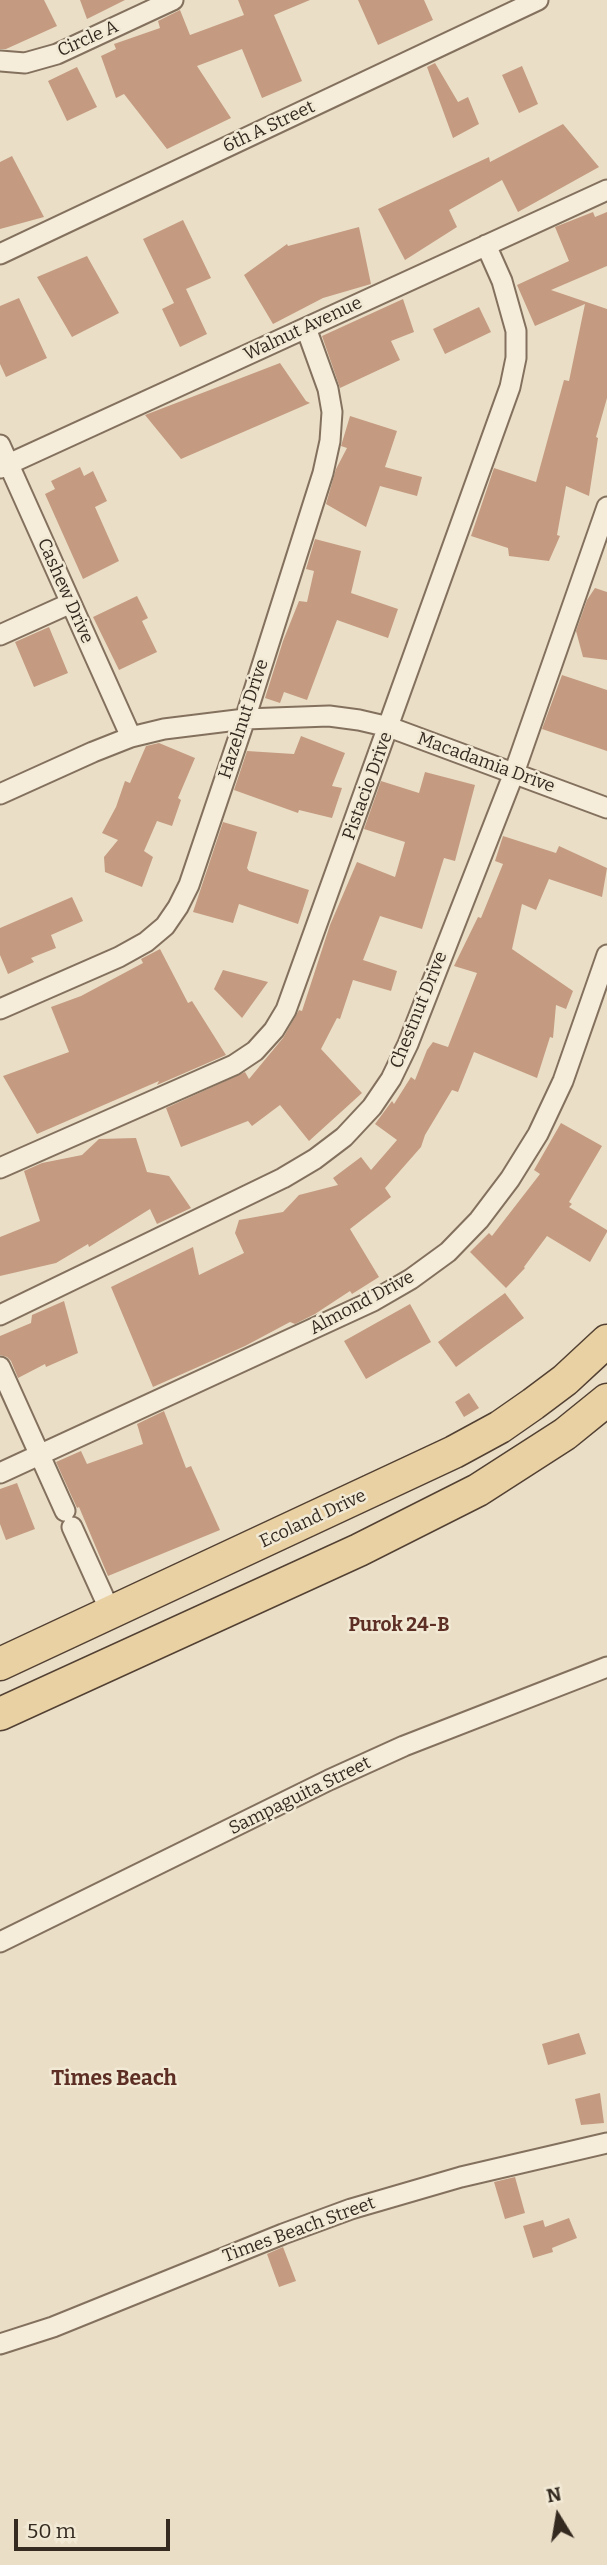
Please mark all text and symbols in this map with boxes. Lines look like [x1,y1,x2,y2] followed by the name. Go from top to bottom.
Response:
[54,16,122,62] street label: Circle A
[220,96,318,158] street label: 6th A Street
[240,292,366,366] street label: Walnut Avenue
[32,535,98,647] street label: Cashew Drive
[214,656,274,782] street label: Hazelnut Drive
[414,728,558,798] street label: Macadamia Drive
[338,729,398,843] street label: Pistacio Drive
[386,948,452,1072] street label: Chestnut Drive
[306,1266,418,1340] street label: Almond Drive
[256,1485,370,1553] street label: Ecoland Drive
[349,1615,449,1637] district label: Purok 24-B
[226,1752,374,1840] street label: Sampaguita Street
[51,2066,177,2092] district label: Times Beach
[220,2192,378,2268] street label: Times Beach Street
[523,2481,593,2551] north arrow
[544,2482,563,2508] text: N
[18,2506,173,2550] scale bar
[27,2518,76,2544] text: 50 m

